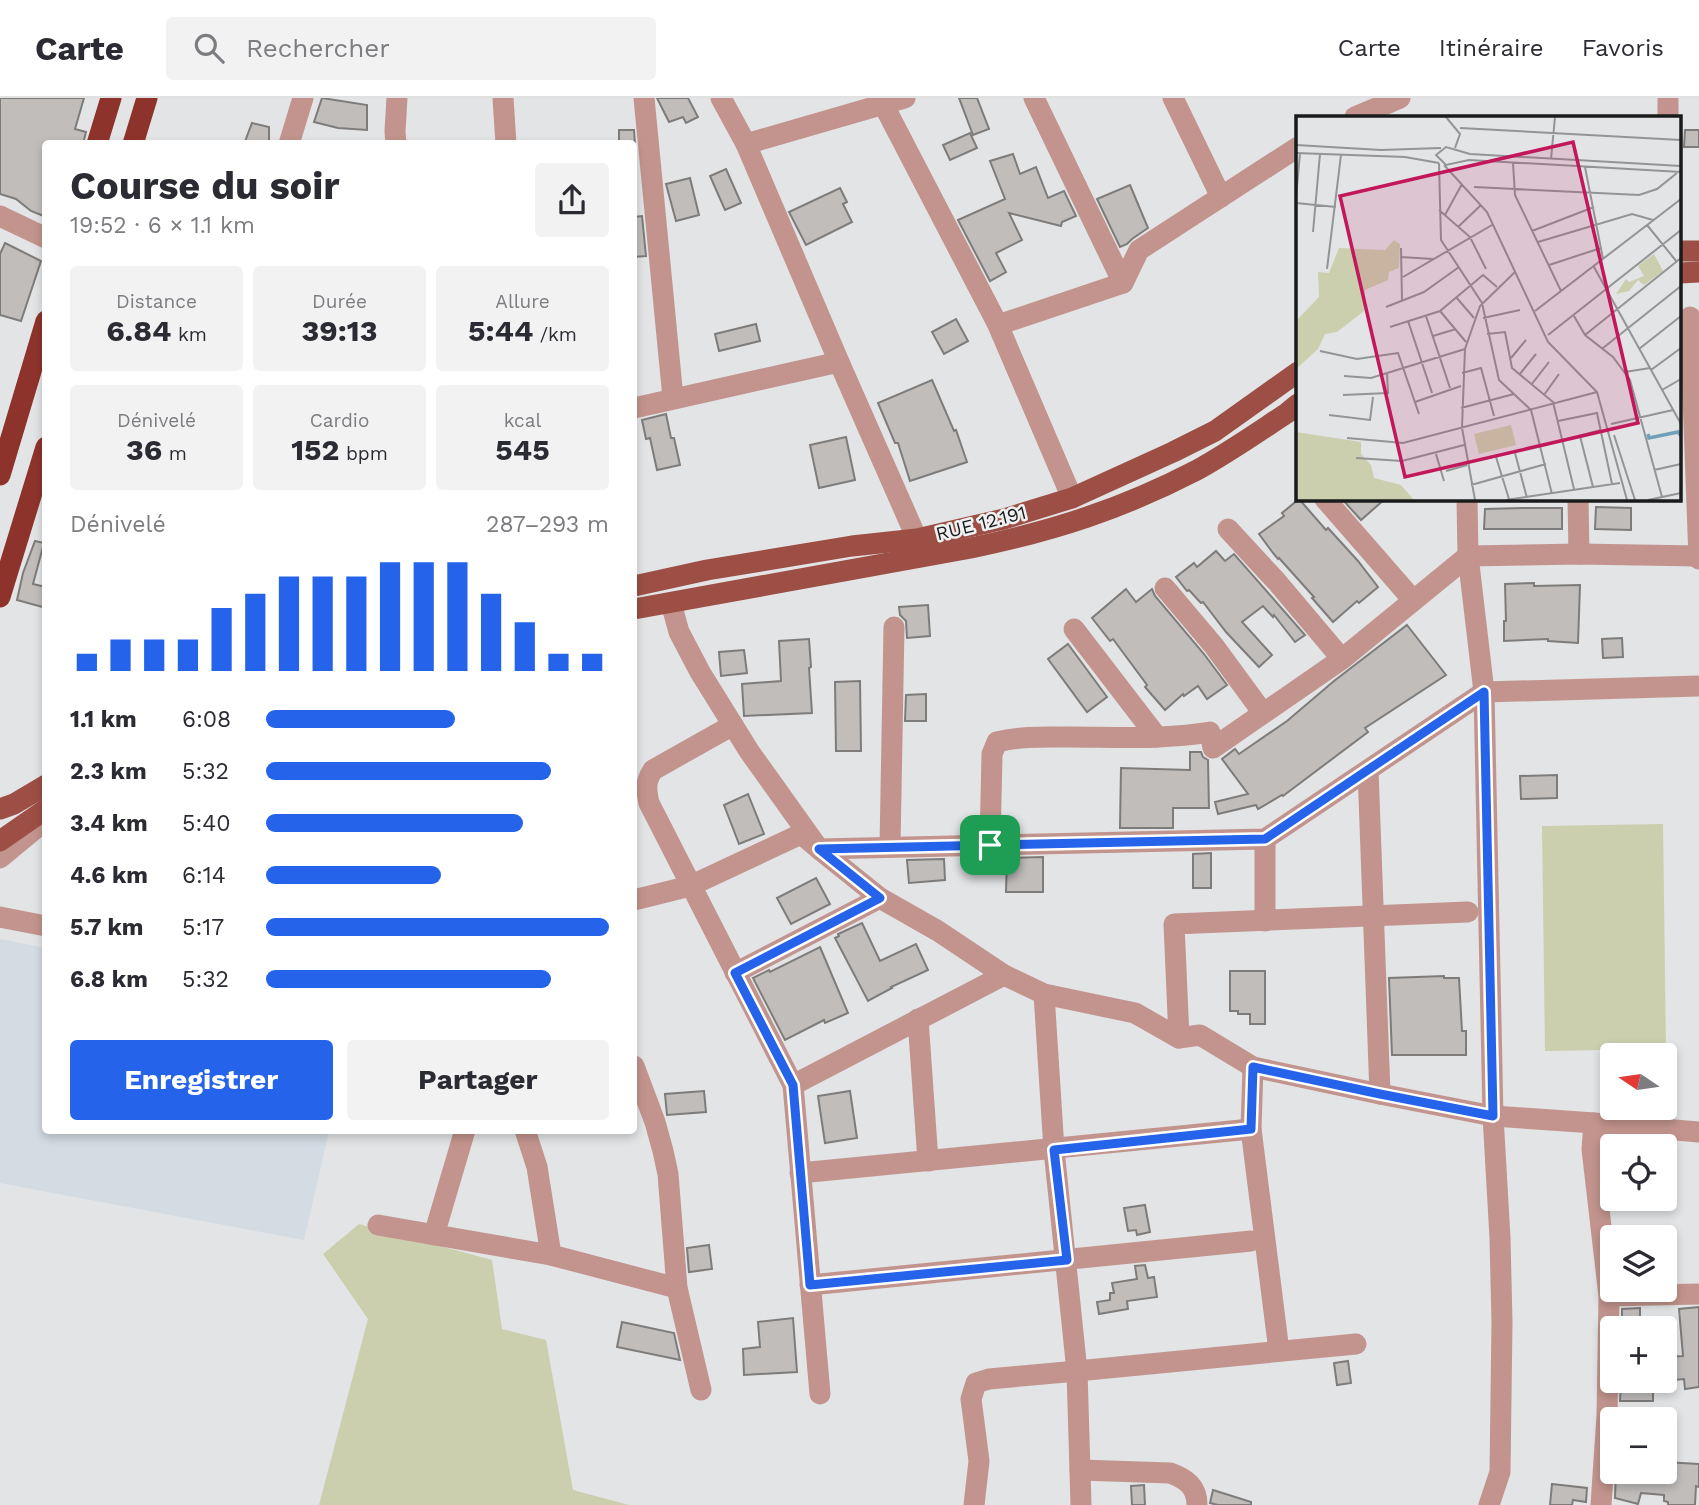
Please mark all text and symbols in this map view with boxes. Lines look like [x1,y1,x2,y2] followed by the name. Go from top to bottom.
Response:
[166,17,656,80] search box
[35,29,124,68] text: Carte
[190,29,228,67] icon: search
[246,33,390,63] text: Rechercher
[1338,34,1401,62] text: Carte
[1439,34,1544,62] text: Itinéraire
[1582,34,1664,62] text: Favoris
[1296,116,1682,500] inset map
[535,163,609,237] button: share
[70,164,340,208] text: Course du soir
[70,212,255,239] text: 19:52 · 6 × 1.1 km
[116,290,197,313] text: Distance
[312,290,367,313] text: Durée
[495,290,550,313] text: Allure
[106,313,172,348] text: 6.84
[301,313,378,348] text: 39:13
[468,313,533,348] text: 5:44
[172,323,207,346] text: km
[533,323,577,346] text: /km
[117,409,196,432] text: Dénivelé
[310,409,369,432] text: Cardio
[504,409,541,432] text: kcal
[126,432,162,467] text: 36
[291,432,339,467] text: 152
[495,432,550,467] text: 545
[162,442,187,465] text: m
[339,442,388,465] text: bpm
[934,501,1028,545] street label: RUE 12.191
[70,511,166,538] text: Dénivelé
[486,511,609,538] text: 287–293 m
[70,706,137,733] text: 1.1 km
[182,706,231,733] text: 6:08
[70,758,147,785] text: 2.3 km
[182,758,229,785] text: 5:32
[70,810,148,837] text: 3.4 km
[182,810,231,837] text: 5:40
[960,815,1020,875] pin
[971,826,1009,864] icon: arrive
[70,862,148,889] text: 4.6 km
[182,862,226,889] text: 6:14
[70,914,143,941] text: 5.7 km
[182,914,224,941] text: 5:17
[70,966,148,993] text: 6.8 km
[182,966,229,993] text: 5:32
[70,1040,333,1120] button: Enregistrer
[347,1040,609,1120] button: Partager
[1600,1043,1676,1120] north arrow
[1600,1043,1677,1484] map controls
[1600,1134,1677,1211] button: locate
[1600,1225,1677,1302] button: layers
[1600,1316,1677,1393] button: +
[1600,1407,1677,1484] button: −

